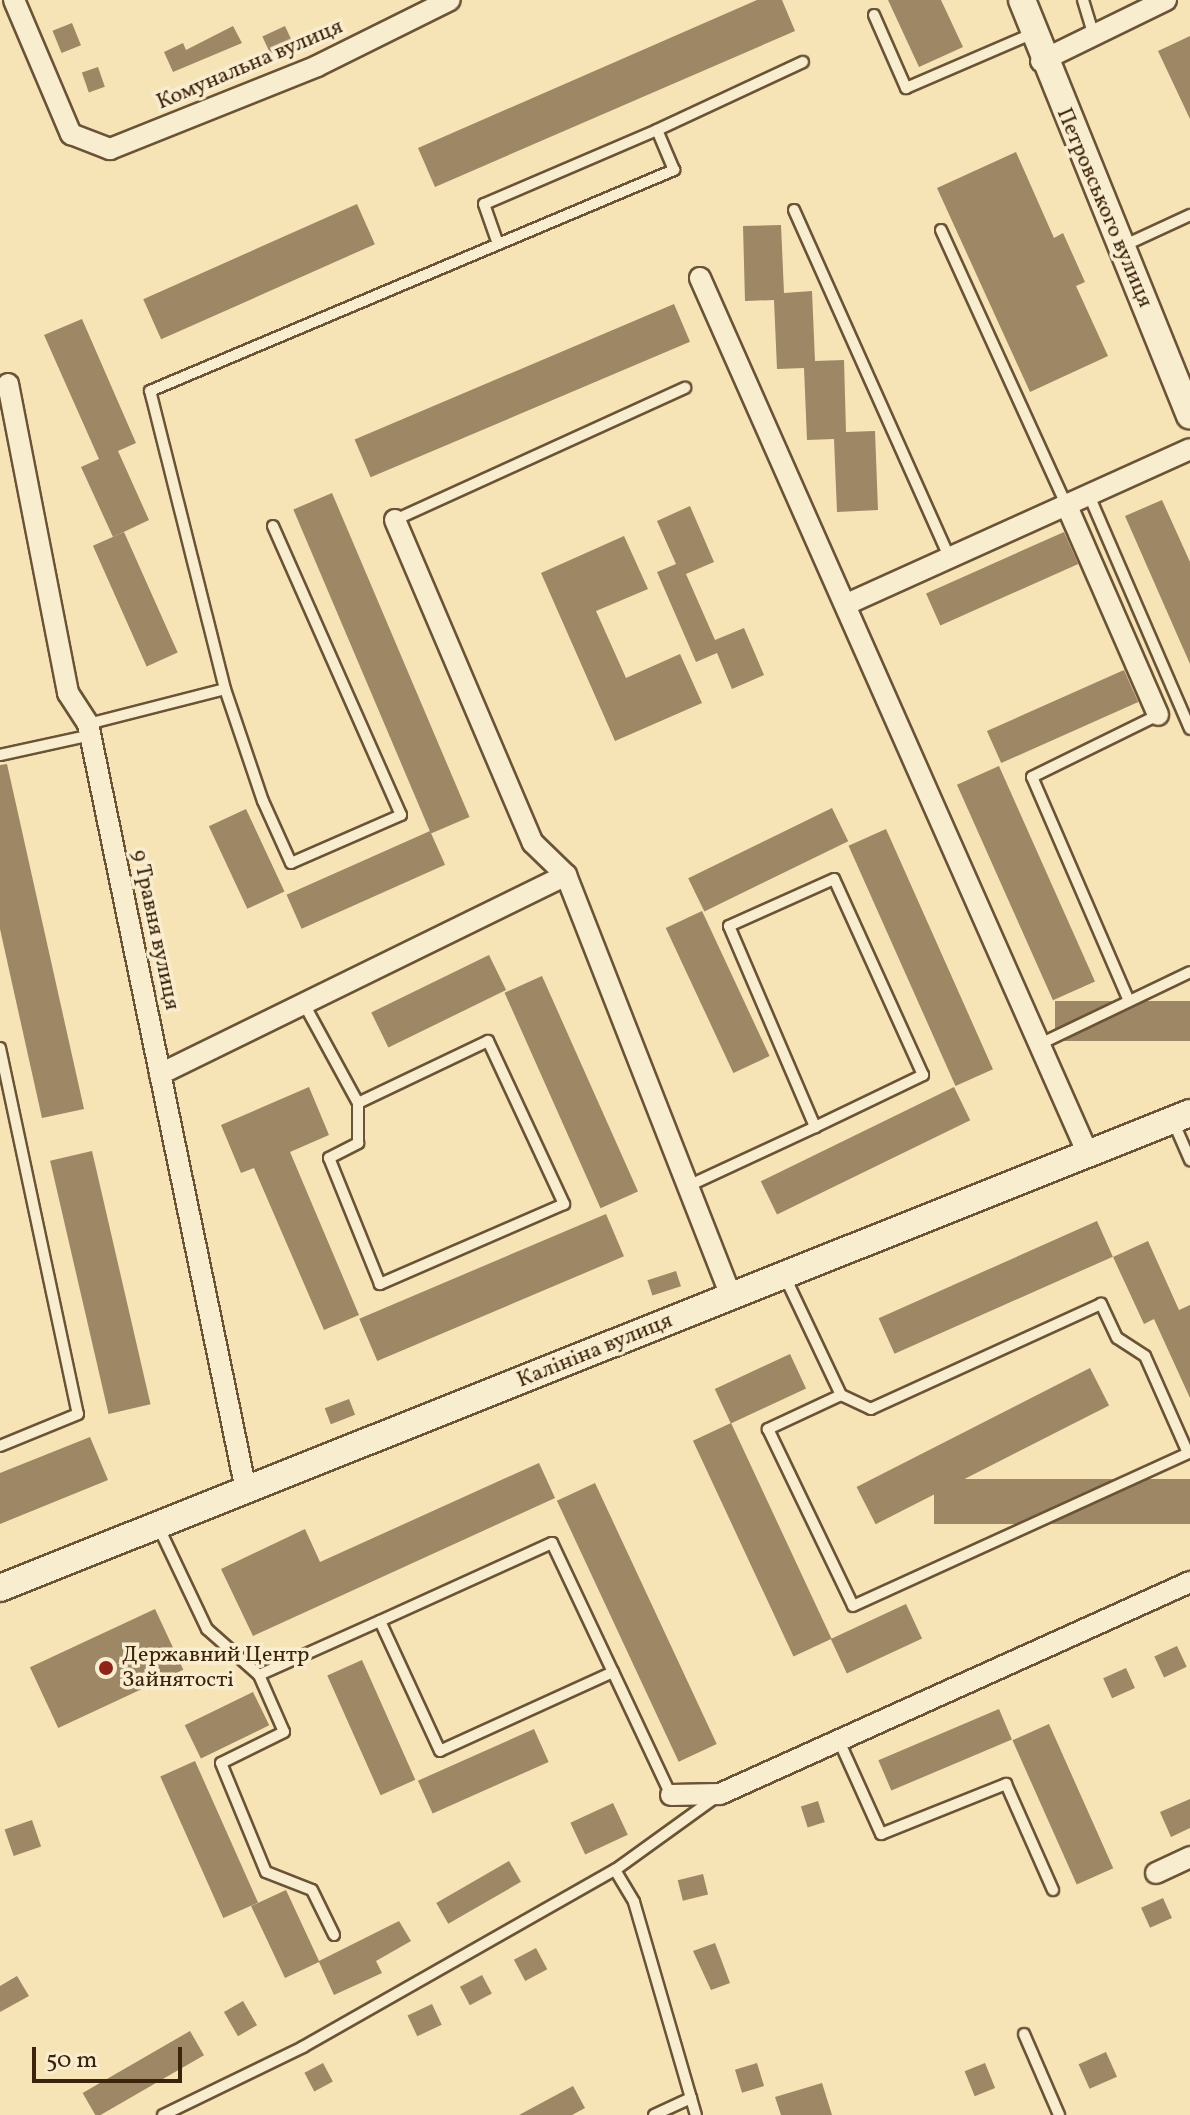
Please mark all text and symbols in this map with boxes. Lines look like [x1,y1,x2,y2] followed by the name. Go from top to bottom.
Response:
[153,14,347,116] street label: Комунальна вулиця
[1050,104,1158,312] street label: Петровського вулиця
[125,847,185,1013] street label: 9 Травня вулиця
[513,1308,677,1394] street label: Калініна вулиця
[122,1642,309,1694] place label: Державний Центр Зайнятості
[97,1659,115,1677] marker: Державний Центр Зайнятості
[36,2031,186,2081] scale bar
[46,2044,98,2078] text: 50 m

